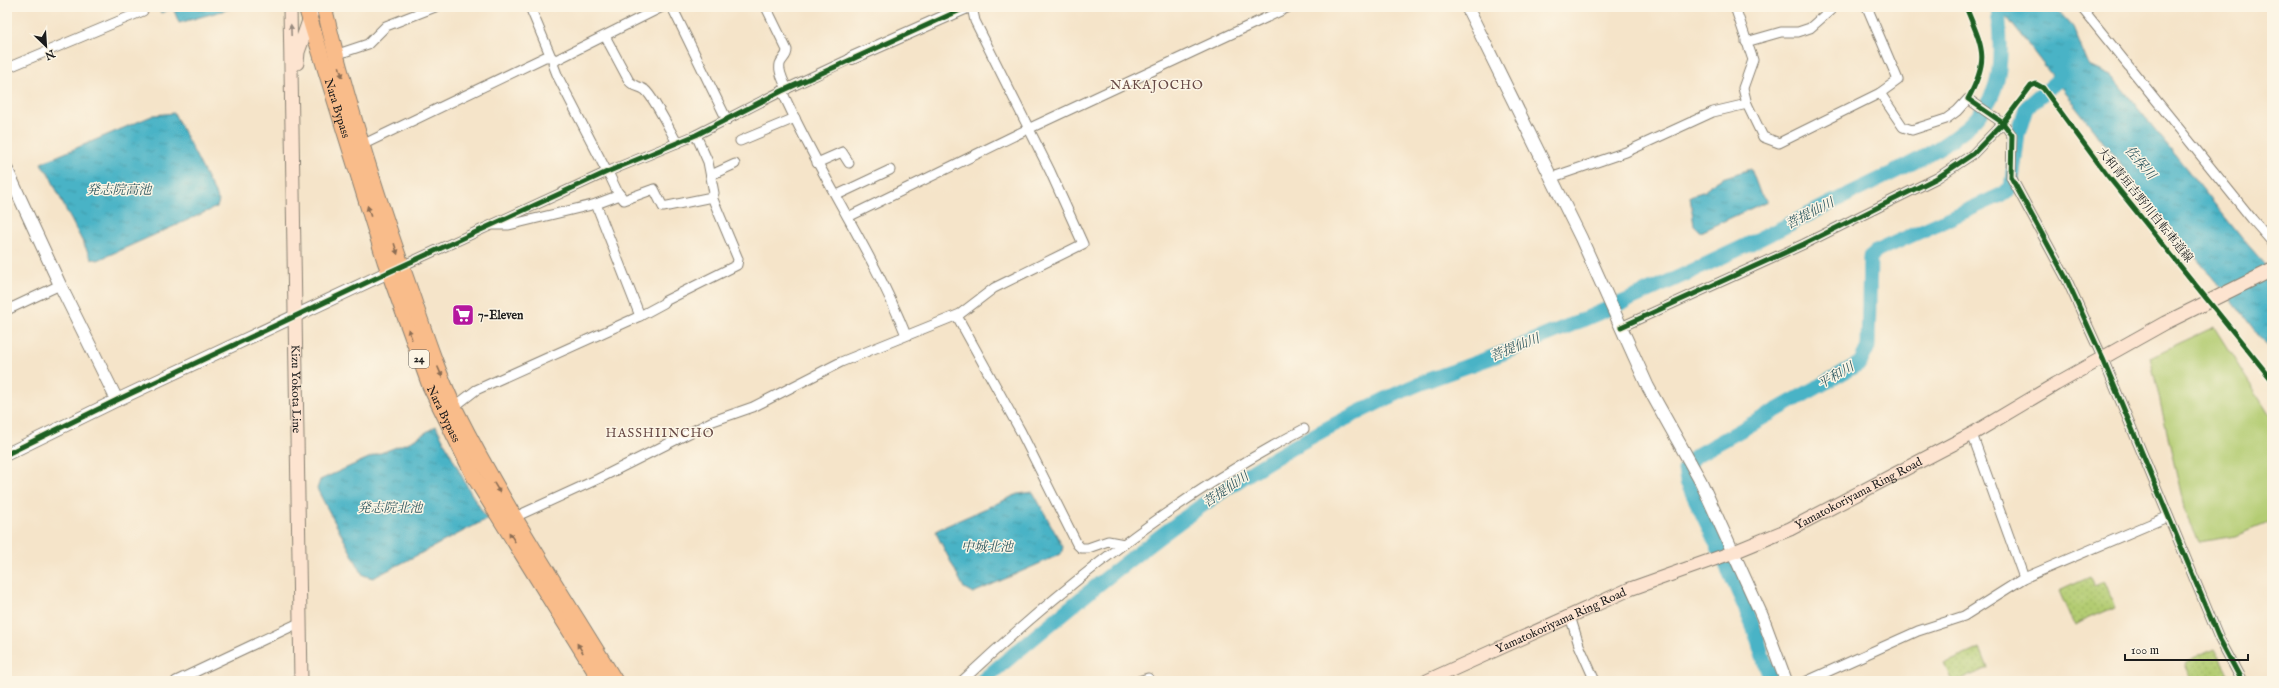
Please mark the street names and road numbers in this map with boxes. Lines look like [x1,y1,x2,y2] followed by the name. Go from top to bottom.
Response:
[321,77,354,140] street label: Nara Bypass
[2094,144,2196,266] street label: 大和青垣吉野川自転車道線
[288,345,304,434] street label: Kizu Yokota Line
[409,350,429,368] road number: 24
[423,383,464,445] street label: Nara Bypass
[1792,454,1925,533] street label: Yamatokoriyama Ring Road
[1493,584,1629,656] street label: Yamatokoriyama Ring Road

